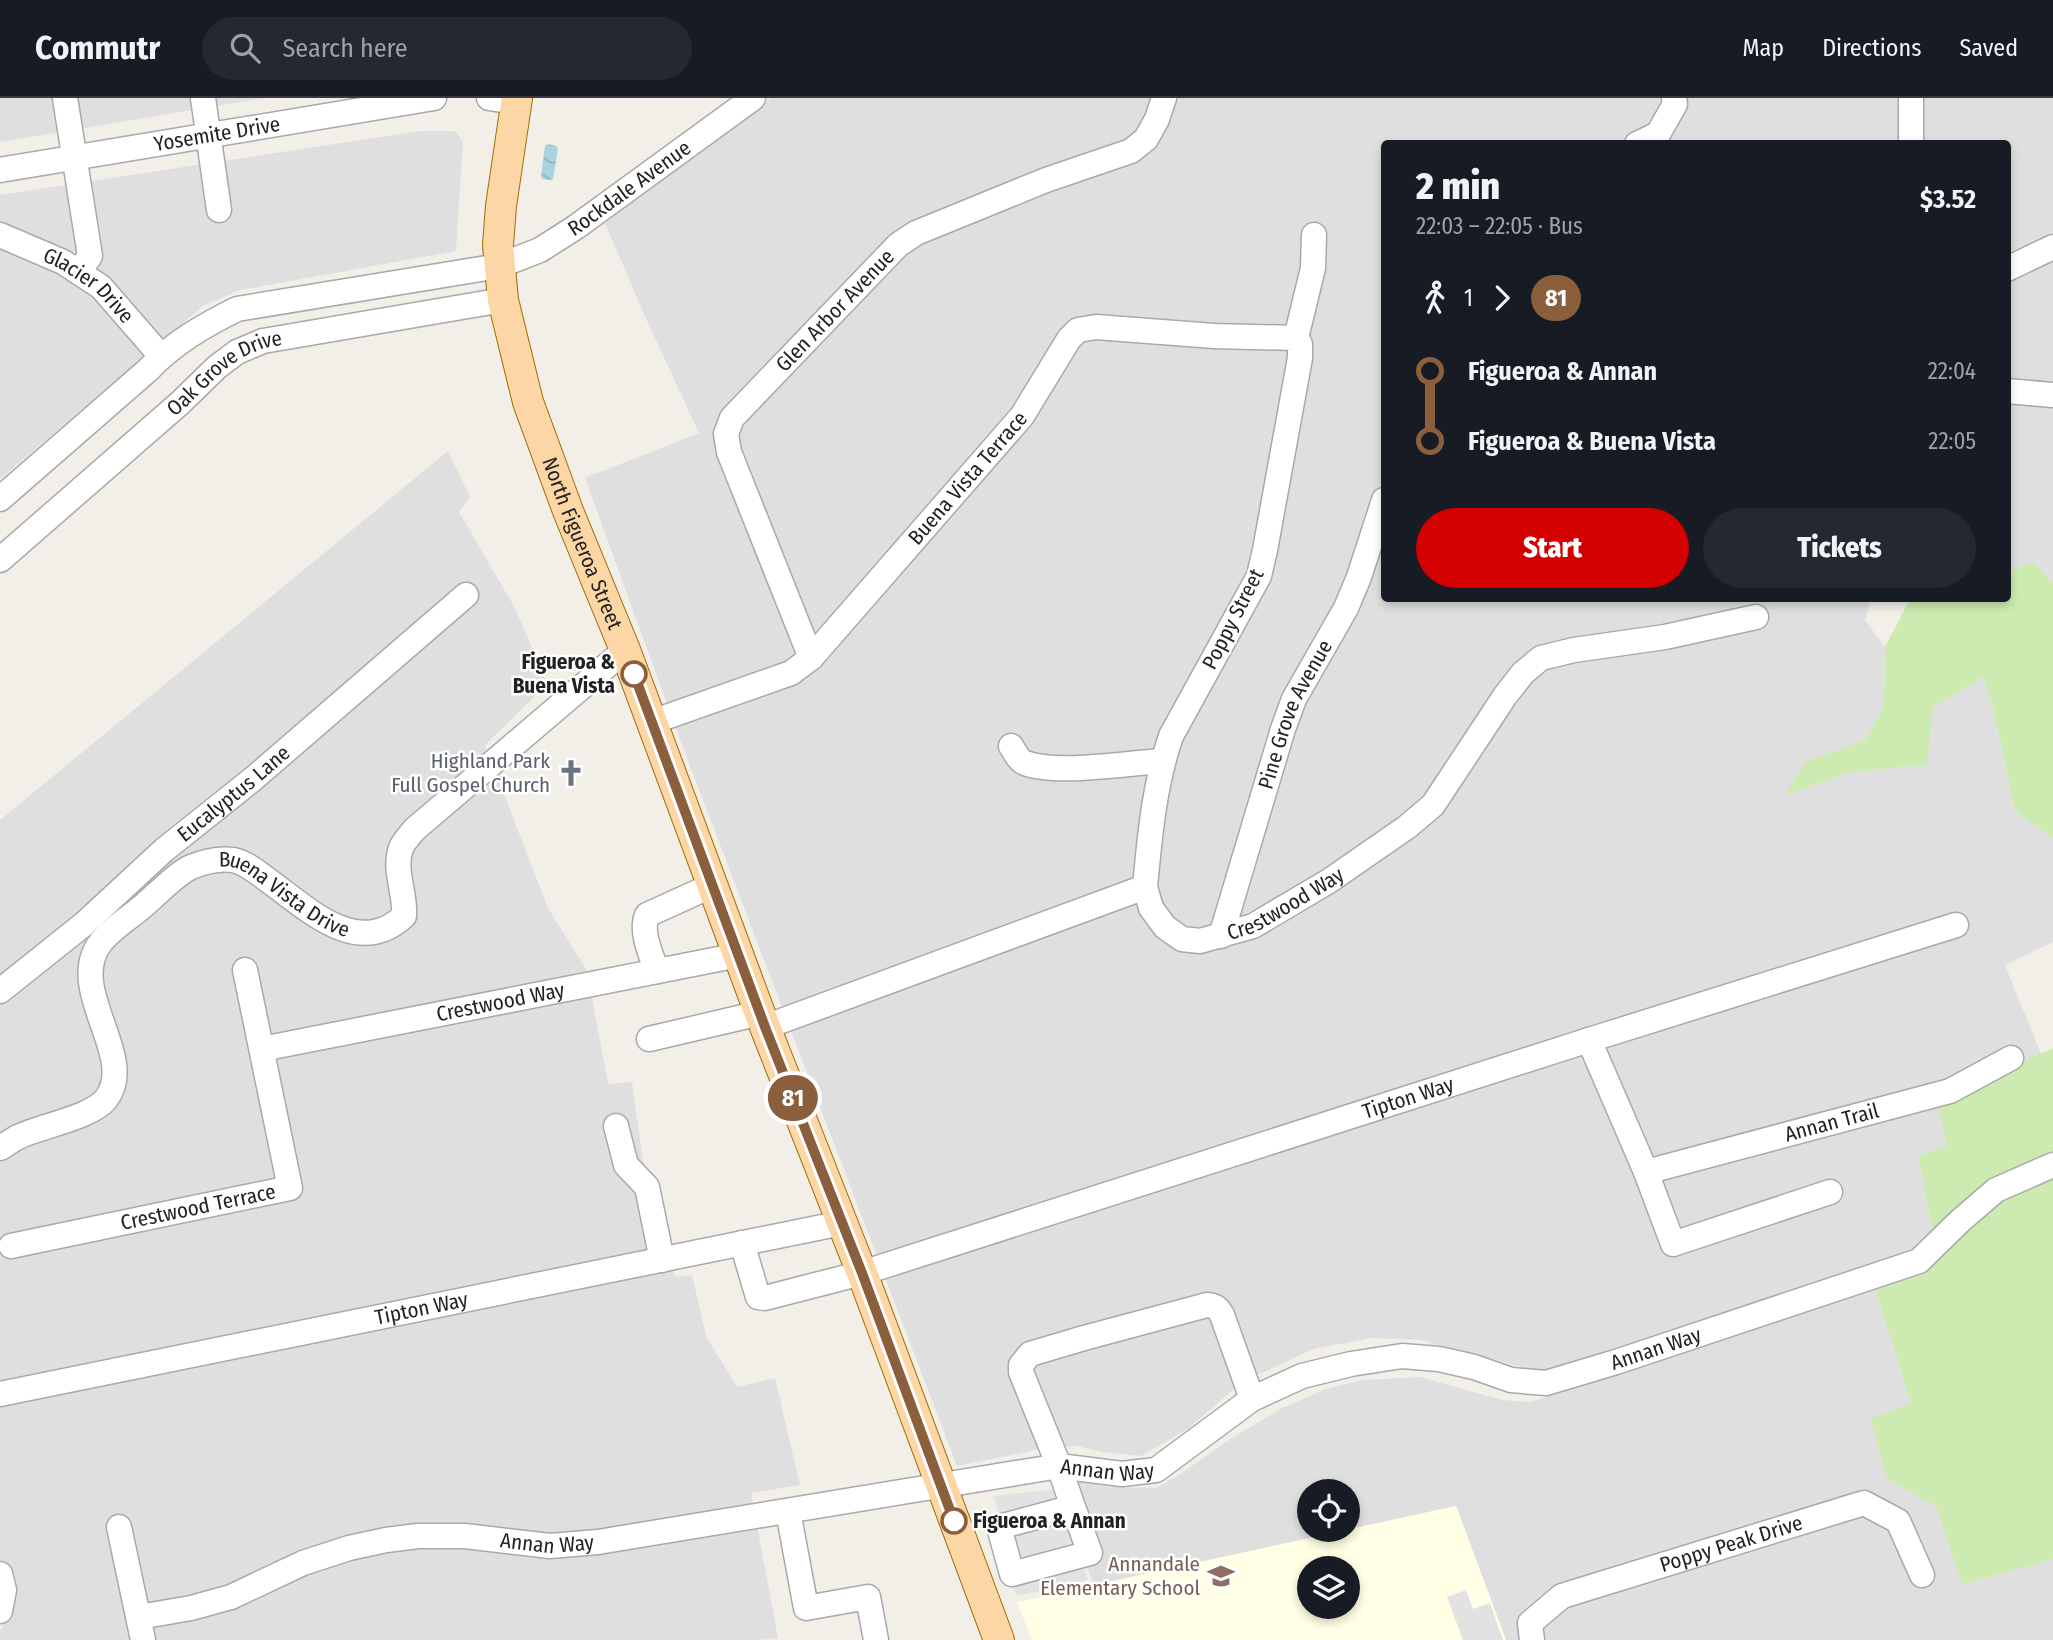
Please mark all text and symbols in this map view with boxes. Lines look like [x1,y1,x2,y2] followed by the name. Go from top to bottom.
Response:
[202,17,692,80] search box
[35,28,160,68] text: Commutr
[226,29,264,67] icon: search
[282,33,408,64] text: Search here
[1743,34,1784,62] text: Map
[1822,34,1921,62] text: Directions
[1959,34,2018,62] text: Saved
[152,111,282,157] street label: Yosemite Drive
[563,135,696,242] street label: Rockdale Avenue
[1416,163,1500,209] text: 2 min
[1920,184,1976,215] text: $3.52
[1416,212,1583,240] text: 22:03 – 22:05 · Bus
[39,242,139,328] street label: Glacier Drive
[770,244,900,377] street label: Glen Arbor Avenue
[1416,279,1454,317] icon: walk
[1483,279,1521,317] icon: forward
[1464,284,1473,312] text: 1
[1545,284,1567,312] text: 81
[161,325,284,422] street label: Oak Grove Drive
[1468,356,1657,387] text: Figueroa & Annan
[1928,357,1976,385] text: 22:04
[903,406,1033,550] street label: Buena Vista Terrace
[1468,426,1716,457] text: Figueroa & Buena Vista
[1928,427,1976,455] text: 22:05
[536,454,628,634] street label: North Figueroa Street
[1416,508,1689,588] button: Start
[1703,508,1976,588] button: Tickets
[1197,564,1270,674] street label: Poppy Street
[1253,635,1338,792] street label: Pine Grove Avenue
[513,649,615,699] place label: Figueroa & Buena Vista
[621,661,647,687] marker: Figueroa & Buena Vista
[172,740,295,847] street label: Eucalyptus Lane
[391,748,550,798] place label: Highland Park Full Gospel Church
[556,758,586,788] church icon: Highland Park Full Gospel Church
[219,846,353,943] street label: Buena Vista Drive
[1224,861,1349,946] street label: Crestwood Way
[434,977,567,1027] street label: Crestwood Way
[1359,1071,1458,1125] street label: Tipton Way
[762,1075,824,1121] line badge: 81
[782,1084,804,1112] text: 81
[1782,1097,1882,1147] street label: Annan Trail
[118,1178,278,1236] street label: Crestwood Terrace
[373,1286,471,1331] street label: Tipton Way
[1607,1321,1705,1376] street label: Annan Way
[1059,1453,1156,1487] street label: Annan Way
[1297,1479,1360,1619] map controls
[1297,1479,1360,1542] button: locate
[941,1508,967,1534] marker: Figueroa & Annan
[973,1508,1126,1534] place label: Figueroa & Annan
[1657,1510,1806,1578] street label: Poppy Peak Drive
[499,1527,596,1559] street label: Annan Way
[1040,1551,1200,1601] place label: Annandale Elementary School
[1297,1556,1360,1619] button: layers
[1206,1561,1236,1591] school or university icon: Annandale Elementary School

